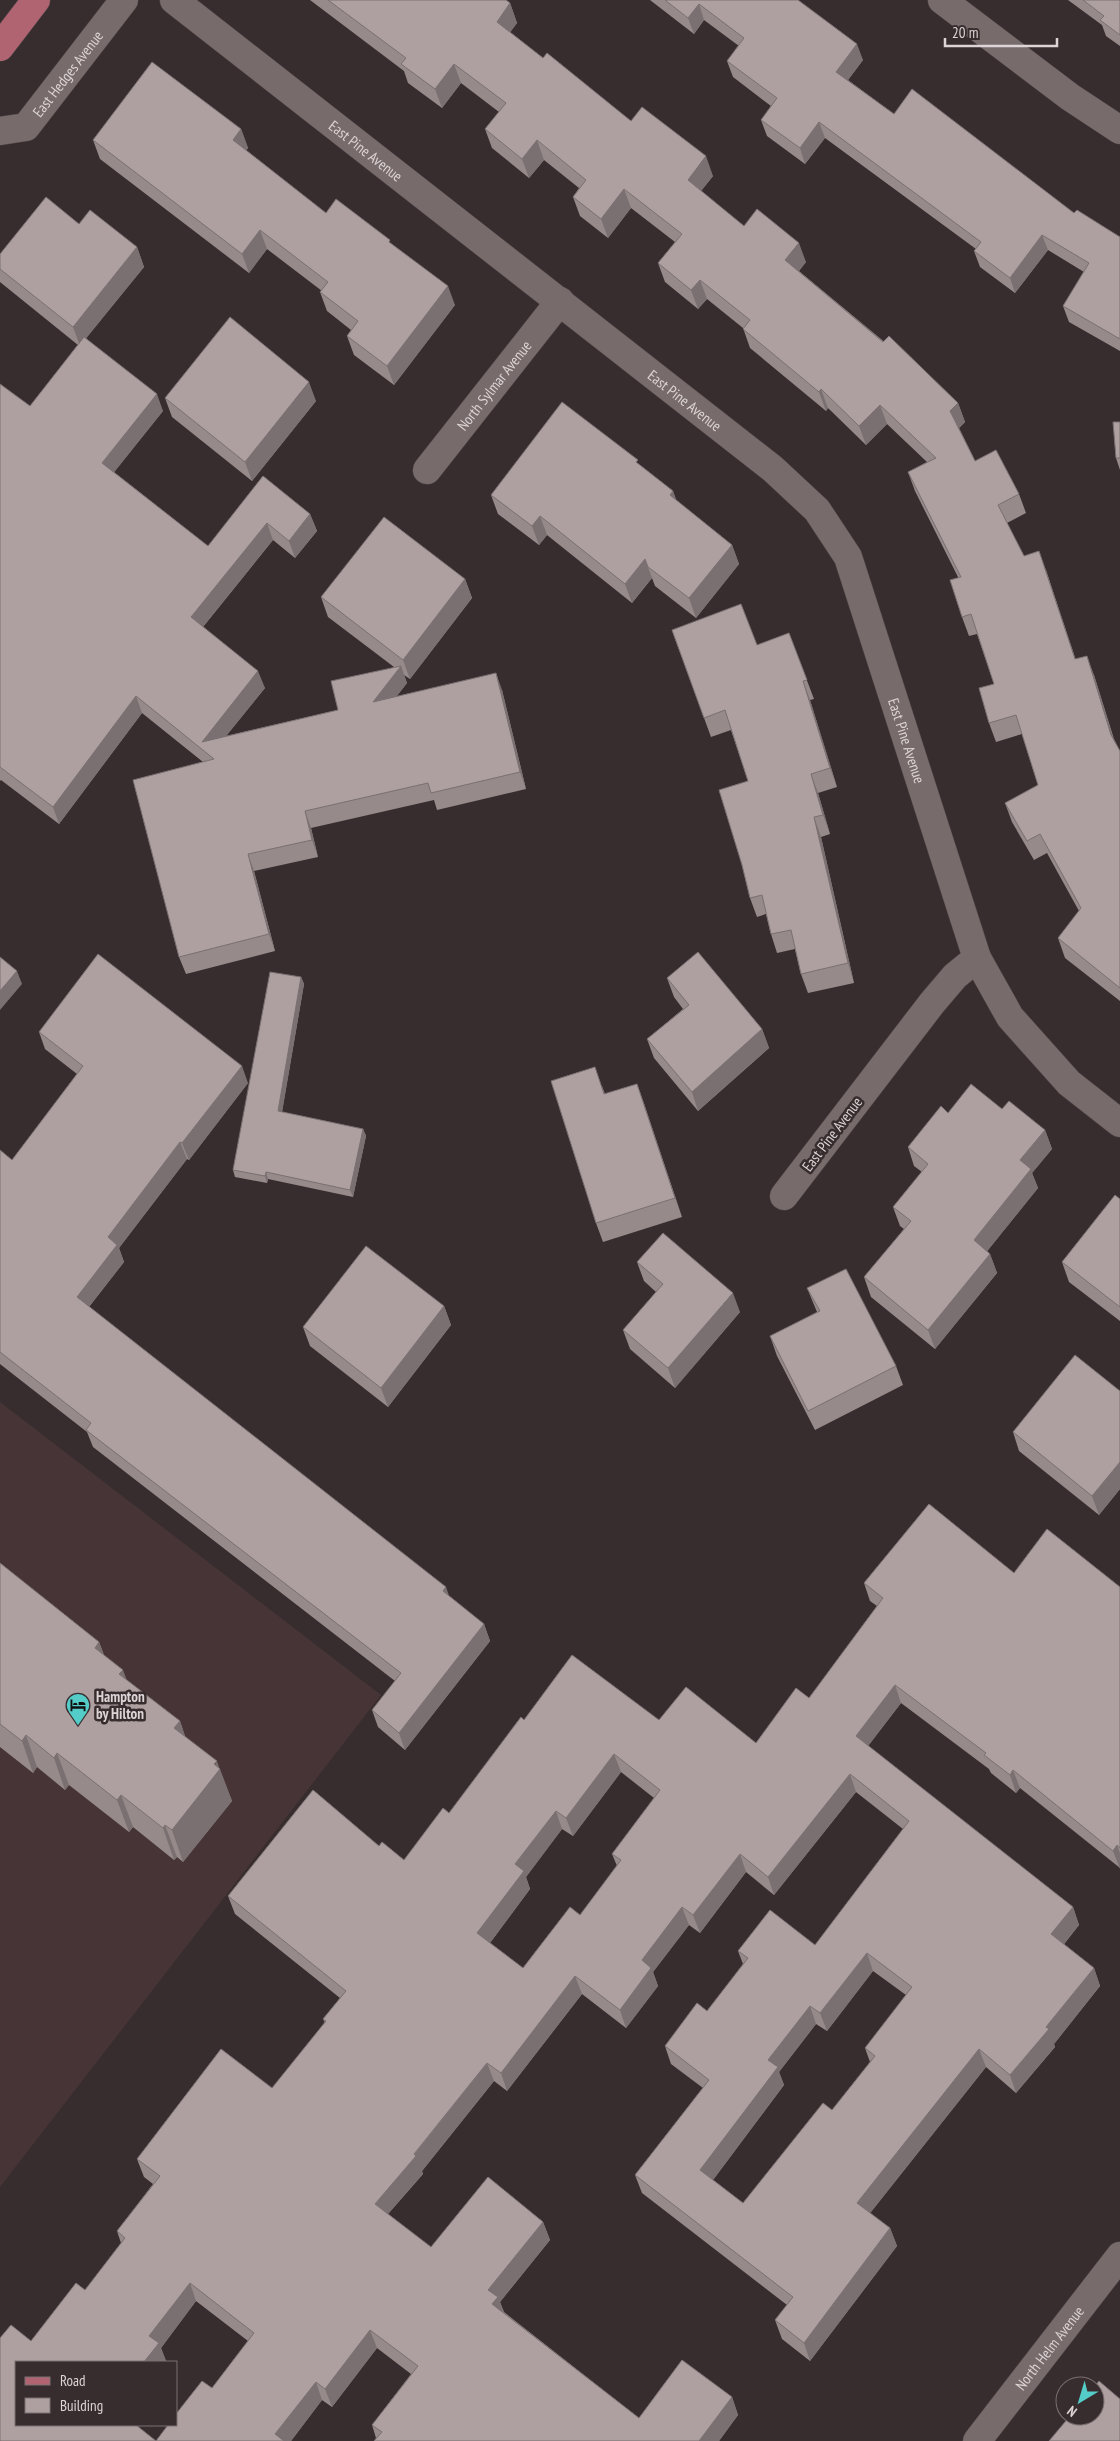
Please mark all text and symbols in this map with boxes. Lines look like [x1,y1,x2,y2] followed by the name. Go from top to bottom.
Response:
[945,15,1058,47] scale bar
[952,23,978,42] text: 20 m
[28,26,107,120] street label: East Hedges Avenue
[325,116,407,185] street label: East Pine Avenue
[453,336,535,434] street label: North Sylmar Avenue
[644,365,726,435] street label: East Pine Avenue
[884,696,930,786] street label: East Pine Avenue
[798,1093,866,1175] street label: East Pine Avenue
[96,1687,145,1723] place label: Hampton by Hilton
[65,1692,91,1726] hotel icon: Hampton by Hilton
[1011,2302,1088,2394] street label: North Helm Avenue
[15,2361,178,2426] legend
[60,2371,86,2390] text: Road
[1055,2376,1105,2426] north arrow
[60,2396,103,2415] text: Building
[1063,2402,1081,2421] text: N

